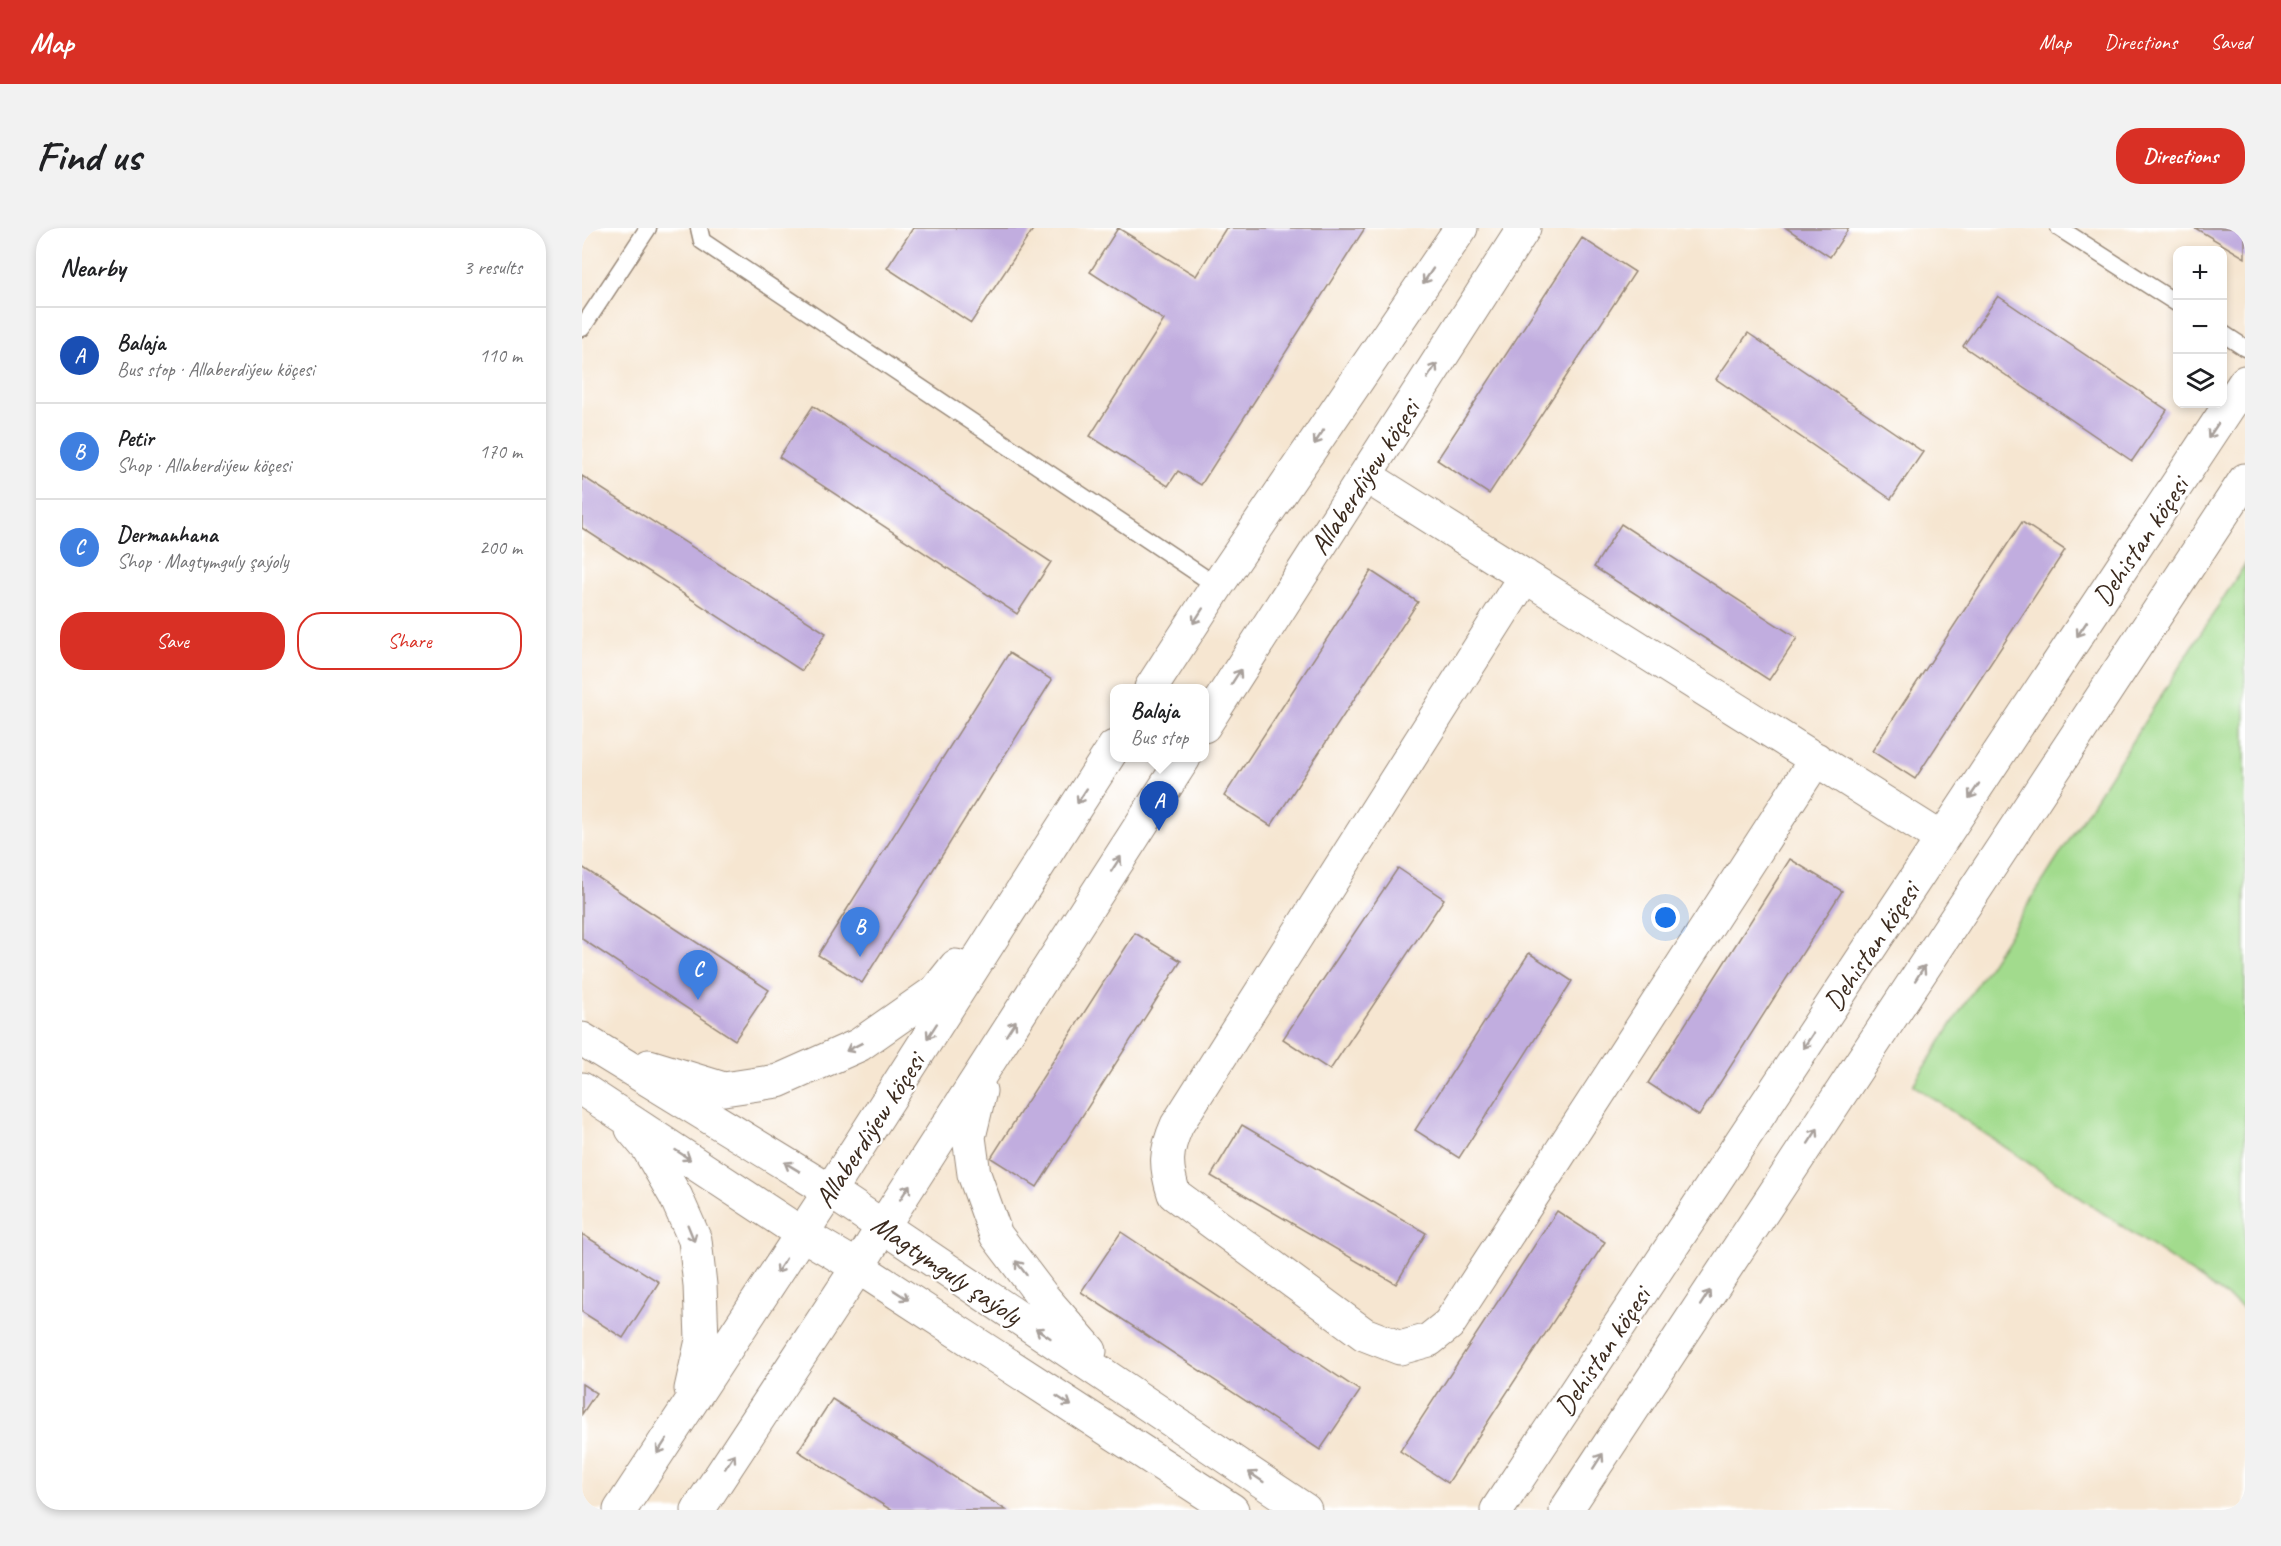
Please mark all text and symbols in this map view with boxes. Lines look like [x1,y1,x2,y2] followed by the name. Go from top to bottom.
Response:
[30,25,73,60] text: Map
[2039,29,2071,55] text: Map
[2104,29,2177,55] text: Directions
[2210,29,2251,55] text: Saved
[2116,128,2245,184] button: Directions
[36,130,141,183] text: Find us
[2173,246,2227,408] map controls
[2173,246,2227,300] button: +
[60,251,125,284] text: Nearby
[463,255,522,280] text: 3 results
[1422,268,1435,285] one-way arrow
[2173,300,2227,354] button: −
[117,329,165,357] text: Balaja
[74,343,85,368] text: A
[479,343,522,368] text: 110 m
[2173,354,2227,408] button: layers
[117,357,315,382] text: Bus stop · Allaberdiýew köçesi
[1426,363,1439,380] one-way arrow
[1301,390,1429,561] street label: Allaberdiýew köçesi
[2206,422,2218,439] one-way arrow
[117,425,154,453] text: Petir
[1312,429,1325,446] one-way arrow
[74,439,85,464] text: B
[479,439,522,464] text: 170 m
[117,453,291,478] text: Shop · Allaberdiýew köçesi
[2085,467,2198,612] street label: Dehistan köçesi
[117,521,218,549] text: Dermanhana
[75,535,84,560] text: C
[479,535,522,560] text: 200 m
[117,549,289,574] text: Shop · Magtymguly şaýoly
[1191,608,1204,625] one-way arrow
[60,612,285,670] button: Save
[297,612,522,670] button: Share
[2075,620,2088,637] one-way arrow
[1229,668,1242,685] one-way arrow
[1110,684,1209,762] popup
[1131,697,1179,725] text: Balaja
[1131,725,1188,750] text: Bus stop
[1140,782,1178,831] pin: A
[1968,782,1980,799] one-way arrow
[1076,787,1088,804] one-way arrow
[1110,856,1122,873] one-way arrow
[1816,872,1929,1017] street label: Dehistan köçesi
[1651,903,1680,932] your location
[840,908,880,957] pin: B
[678,950,718,1000] pin: C
[1914,965,1926,981] one-way arrow
[1005,1020,1017,1037] one-way arrow
[926,1022,938,1039] one-way arrow
[1802,1032,1814,1049] one-way arrow
[845,1042,863,1053] one-way arrow
[806,1043,934,1214] street label: Allaberdiýew köçesi
[1807,1128,1819,1144] one-way arrow
[675,1149,692,1162] one-way arrow
[784,1161,801,1173] one-way arrow
[899,1184,911,1201] one-way arrow
[865,1206,1031,1334] street label: Magtymguly şaýoly
[686,1223,697,1241] one-way arrow
[775,1257,787,1274] one-way arrow
[1015,1260,1028,1276] one-way arrow
[1547,1277,1660,1422] street label: Dehistan köçesi
[892,1288,909,1301] one-way arrow
[1699,1290,1712,1307] one-way arrow
[1035,1327,1051,1339] one-way arrow
[1055,1395,1072,1407] one-way arrow
[656,1437,668,1454] one-way arrow
[725,1453,737,1470] one-way arrow
[1592,1453,1604,1470] one-way arrow
[1249,1471,1265,1483] one-way arrow

